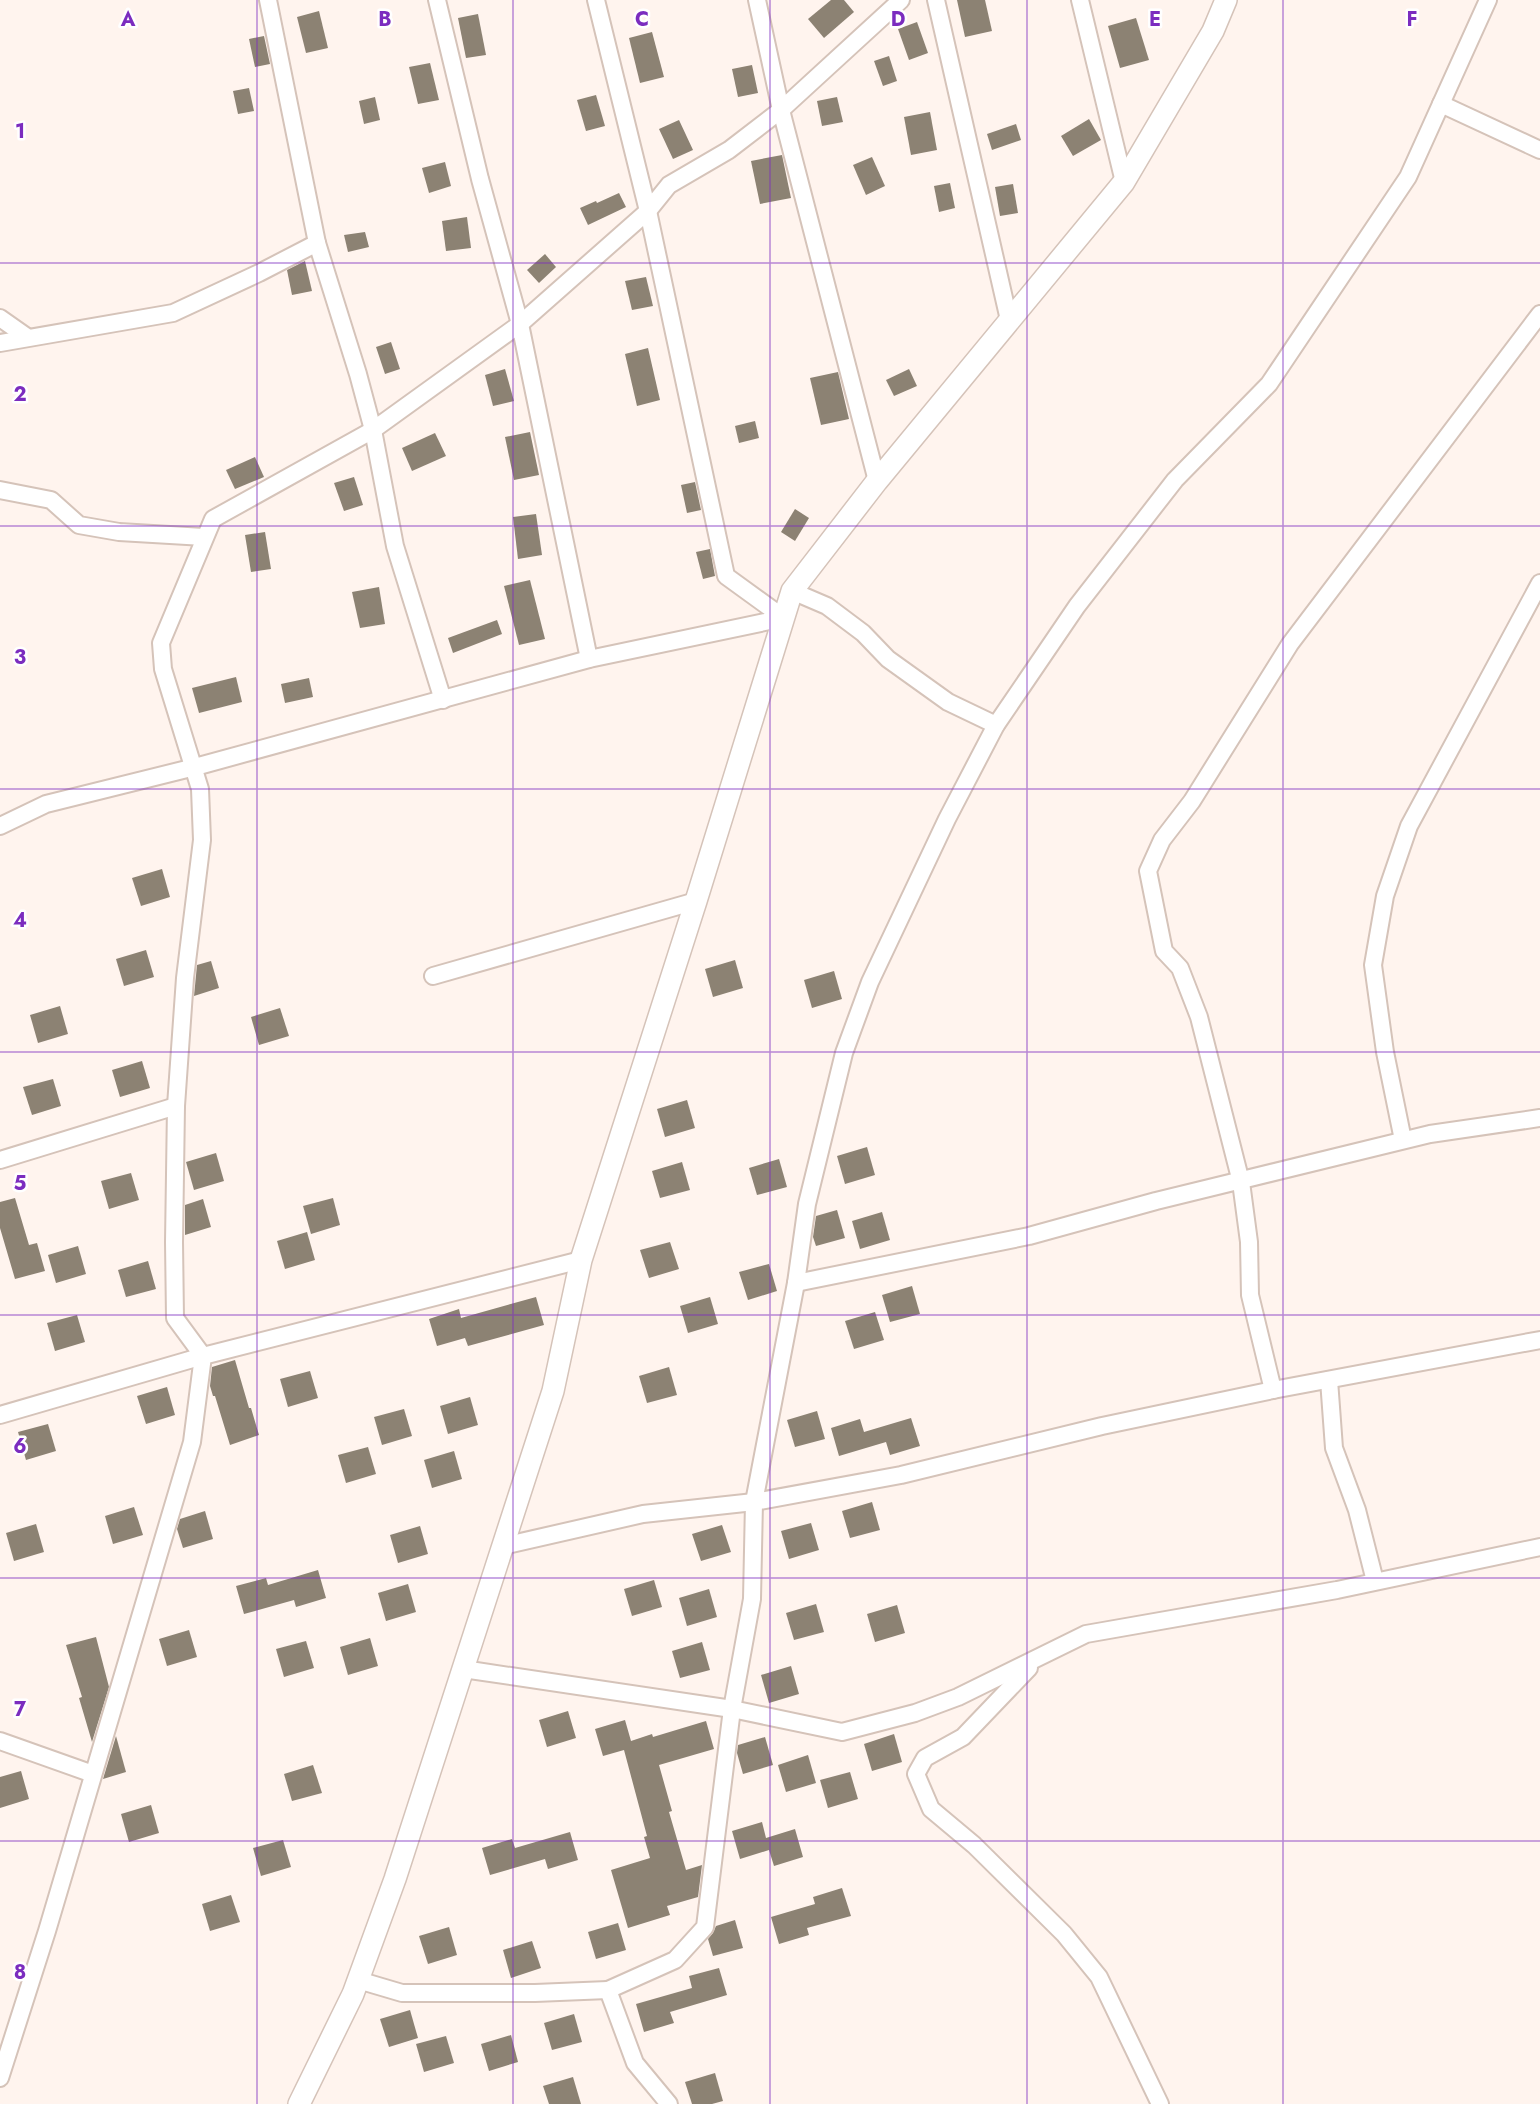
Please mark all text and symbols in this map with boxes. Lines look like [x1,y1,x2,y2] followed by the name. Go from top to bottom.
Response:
[120,5,136,34] text: A
[378,5,392,34] text: B
[635,5,649,34] text: C
[891,5,905,34] text: D
[1149,5,1161,34] text: E
[1406,5,1418,34] text: F
[15,117,25,146] text: 1
[13,380,27,409] text: 2
[14,643,26,672] text: 3
[13,906,27,935] text: 4
[14,1169,27,1198] text: 5
[13,1432,27,1461] text: 6
[14,1695,27,1724] text: 7
[14,1958,26,1987] text: 8

